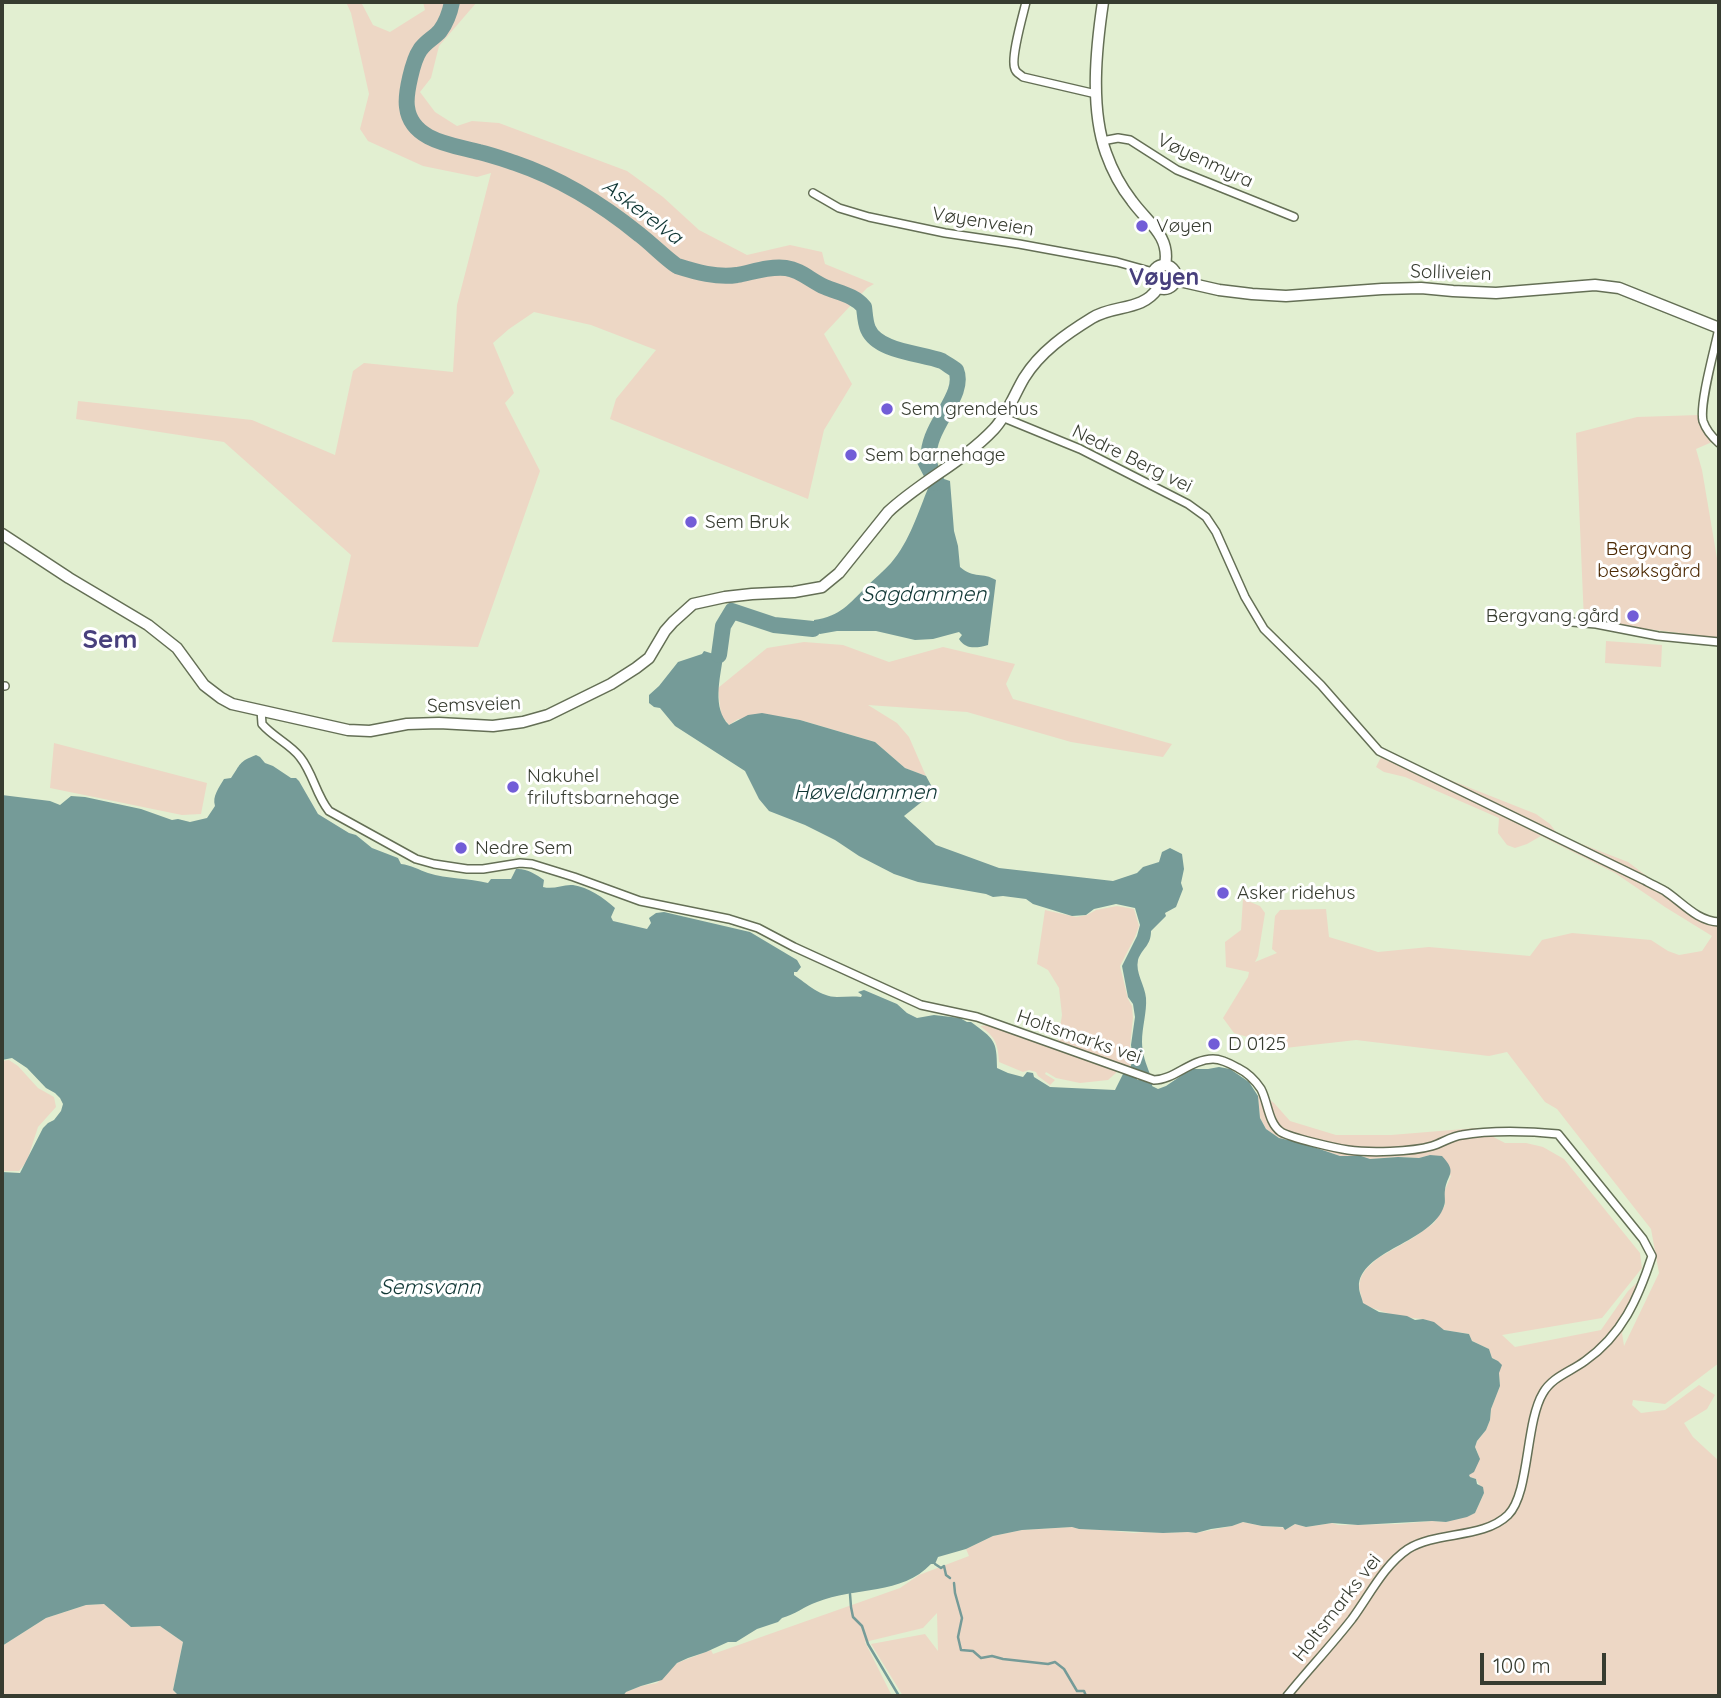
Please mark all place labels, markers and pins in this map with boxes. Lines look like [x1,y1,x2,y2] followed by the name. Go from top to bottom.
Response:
[1156,215,1213,237] place label: Vøyen
[1134,218,1150,234] marker: Vøyen
[901,398,1038,420] place label: Sem grendehus
[879,401,895,417] marker: Sem grendehus
[865,444,1006,466] place label: Sem barnehage
[843,447,859,463] marker: Sem barnehage
[705,511,790,533] place label: Sem Bruk
[683,514,699,530] marker: Sem Bruk
[1486,605,1619,627] place label: Bergvang gård
[1625,608,1641,624] marker: Bergvang gård
[527,765,680,809] place label: Nakuhel friluftsbarnehage
[505,779,521,795] marker: Nakuhel friluftsbarnehage
[475,837,573,859] place label: Nedre Sem
[453,840,469,856] marker: Nedre Sem
[1237,882,1355,904] place label: Asker ridehus
[1215,885,1231,901] marker: Asker ridehus
[1228,1033,1286,1055] place label: D 0125
[1206,1036,1222,1052] marker: D 0125

